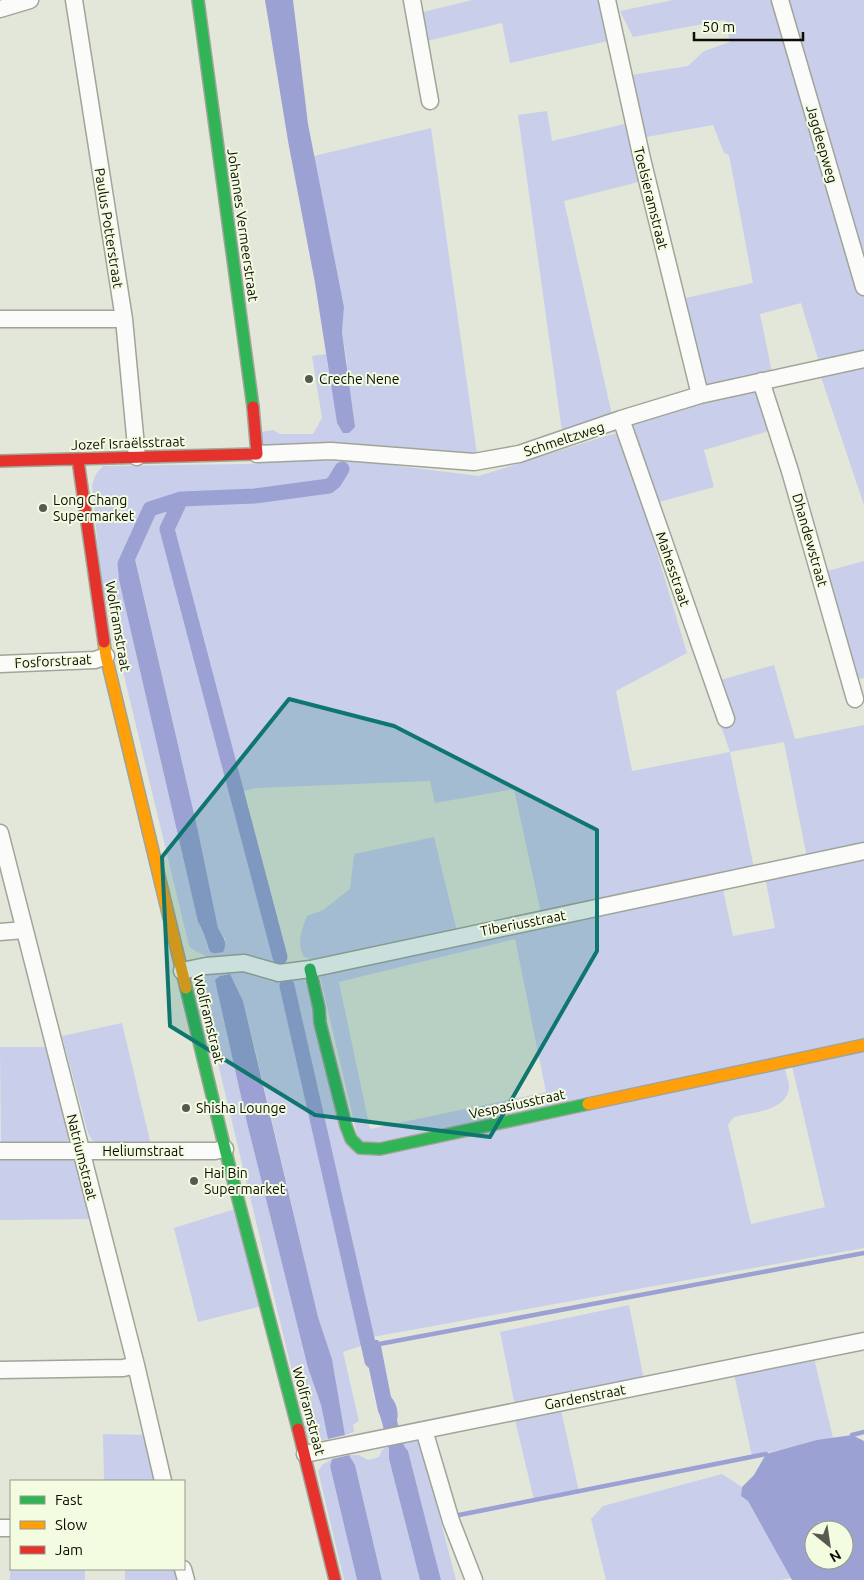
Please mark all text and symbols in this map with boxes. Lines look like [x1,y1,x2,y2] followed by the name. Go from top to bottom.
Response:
[694,10,803,42] scale bar
[702,18,735,35] text: 50 m
[803,103,841,185] street label: Jagdeepweg
[631,145,672,251] street label: Toelsieramstraat
[224,147,262,303] street label: Johannes Vermeerstraat
[92,167,126,290] street label: Paulus Potterstraat
[319,371,400,387] place label: Creche Nene
[303,373,315,385] marker: Creche Nene
[522,418,606,460] street label: Schmeltzweg
[71,433,186,453] street label: Jozef Israëlsstraat
[789,491,831,589] street label: Dhandewstraat
[53,492,135,524] place label: Long Chang Supermarket
[37,502,49,514] marker: Long Chang Supermarket
[653,530,693,609] street label: Mahesstraat
[102,580,134,673] street label: Wolframstraat
[14,651,92,671] street label: Fosforstraat
[479,907,568,939] street label: Tiberiusstraat
[190,973,228,1066] street label: Wolframstraat
[467,1086,567,1122] street label: Vespasiusstraat
[196,1100,286,1116] place label: Shisha Lounge
[180,1102,192,1114] marker: Shisha Lounge
[64,1112,101,1202] street label: Natriumstraat
[102,1143,184,1159] street label: Heliumstraat
[204,1165,286,1197] place label: Hai Bin Supermarket
[188,1175,200,1187] marker: Hai Bin Supermarket
[289,1365,329,1458] street label: Wolframstraat
[543,1381,627,1413] street label: Gardenstraat
[10,1480,185,1570] legend
[55,1491,83,1508] text: Fast
[55,1516,88,1533] text: Slow
[804,1520,854,1570] north arrow
[55,1541,83,1558] text: Jam
[827,1547,844,1566] text: N

